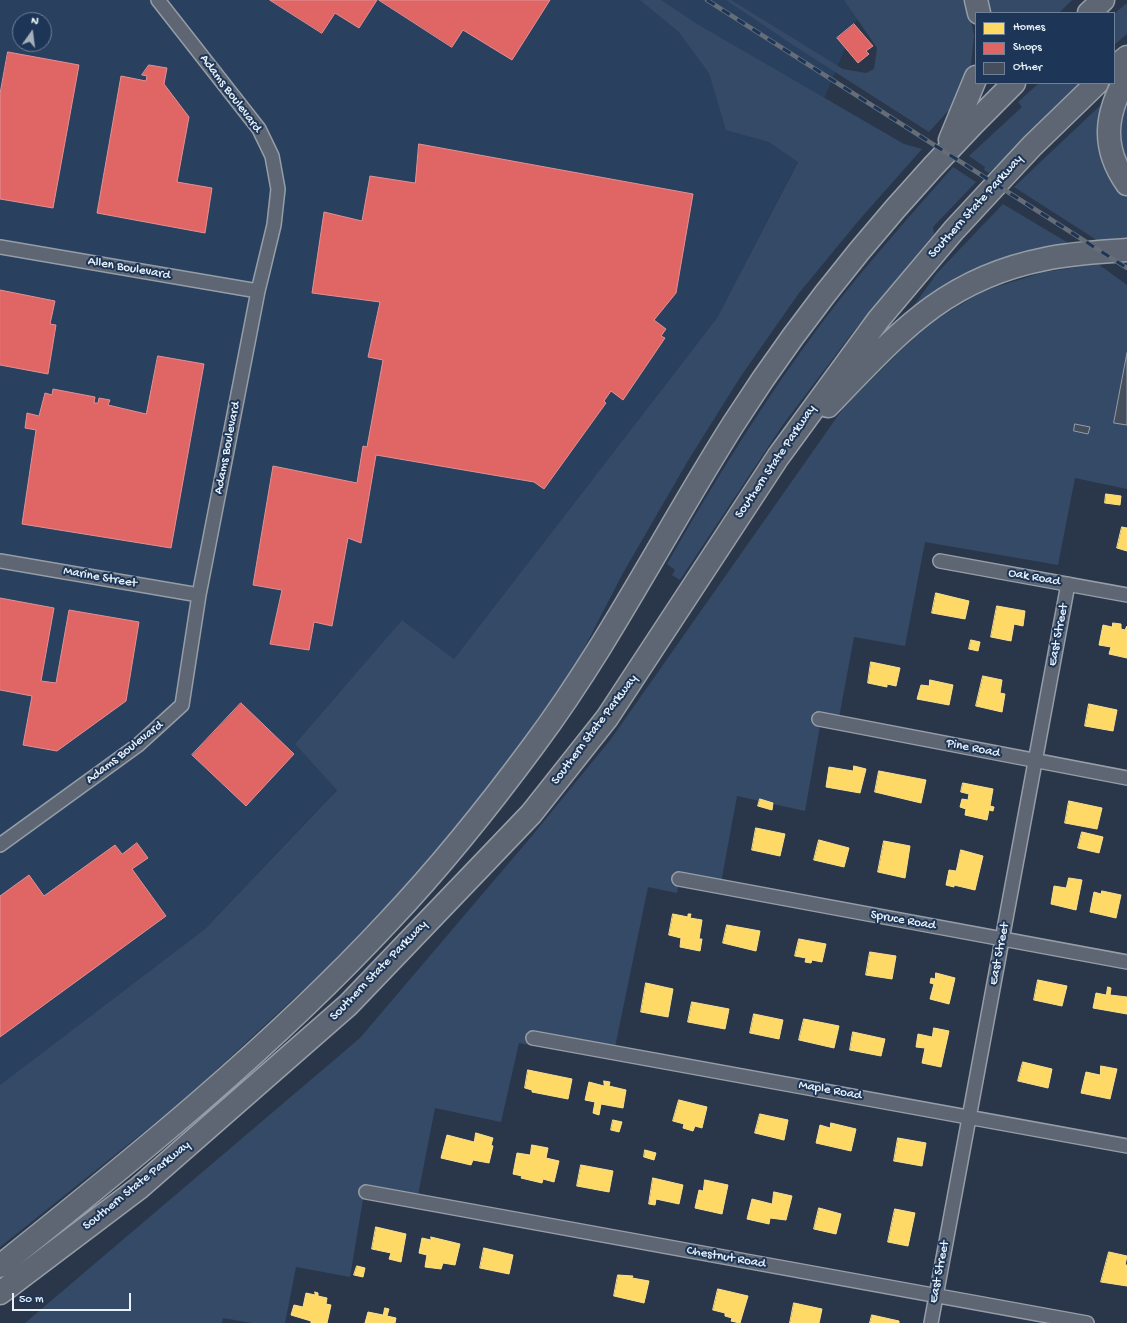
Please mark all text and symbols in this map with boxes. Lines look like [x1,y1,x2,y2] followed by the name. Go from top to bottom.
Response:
[12,12,52,52] north arrow
[975,12,1115,84] legend
[30,15,40,28] text: N
[1013,21,1045,35] text: Homes
[1013,41,1042,55] text: Shops
[196,52,264,136] street label: Adams Boulevard
[1013,61,1042,75] text: Other
[925,152,1027,262] street label: Southern State Parkway
[86,254,172,284] street label: Allen Boulevard
[211,400,245,496] street label: Adams Boulevard
[732,402,820,522] street label: Southern State Parkway
[62,564,138,592] street label: Marine Street
[1007,566,1061,590] street label: Oak Road
[1045,603,1073,667] street label: East Street
[548,672,642,788] street label: Southern State Parkway
[83,718,167,788] street label: Adams Boulevard
[945,736,1001,762] street label: Pine Road
[869,908,937,934] street label: Spruce Road
[327,917,431,1025] street label: Southern State Parkway
[986,922,1014,986] street label: East Street
[797,1078,863,1104] street label: Maple Road
[80,1138,194,1234] street label: Southern State Parkway
[926,1240,954,1304] street label: East Street
[685,1243,767,1273] street label: Chestnut Road
[14,1285,133,1311] scale bar
[19,1293,44,1307] text: 50 m

